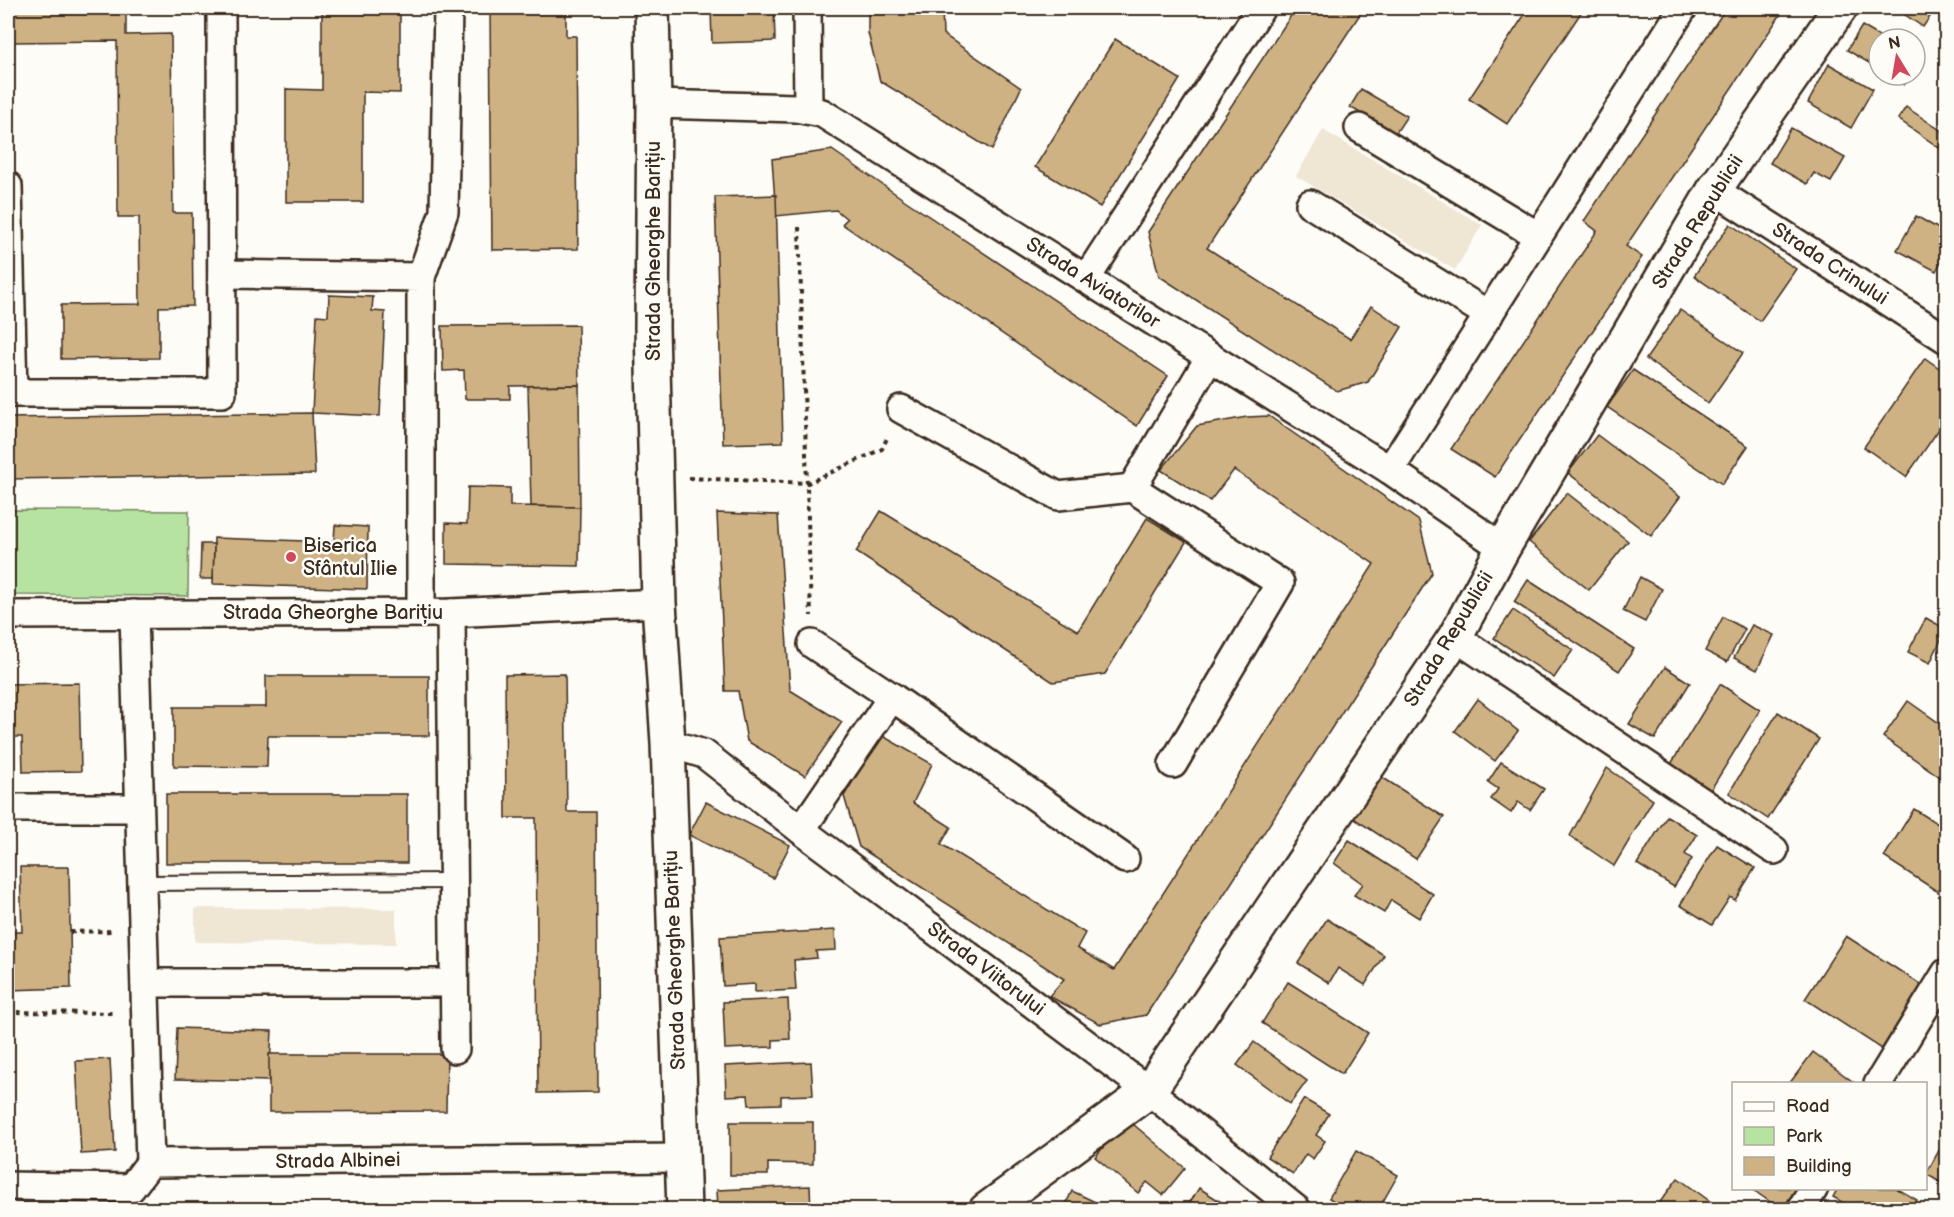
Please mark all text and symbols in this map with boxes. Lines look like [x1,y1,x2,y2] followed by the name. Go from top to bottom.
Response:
[1867,27,1927,87] north arrow
[1887,33,1902,54] text: N
[642,141,666,361] street label: Strada Gheorghe Barițiu
[1647,151,1749,293] street label: Strada Republicii
[1768,218,1892,310] street label: Strada Crinului
[1022,232,1165,334] street label: Strada Aviatorilor
[303,534,397,581] place label: Biserica Sfântul Ilie
[284,550,298,564] marker: Biserica Sfântul Ilie
[1399,567,1499,711] street label: Strada Republicii
[223,601,443,625] street label: Strada Gheorghe Barițiu
[659,850,691,1070] street label: Strada Gheorghe Barițiu
[922,917,1050,1021] street label: Strada Viitorului
[1732,1082,1927,1190] legend
[1786,1096,1830,1117] text: Road
[1786,1126,1822,1147] text: Park
[275,1148,401,1174] street label: Strada Albinei
[1786,1156,1852,1177] text: Building

